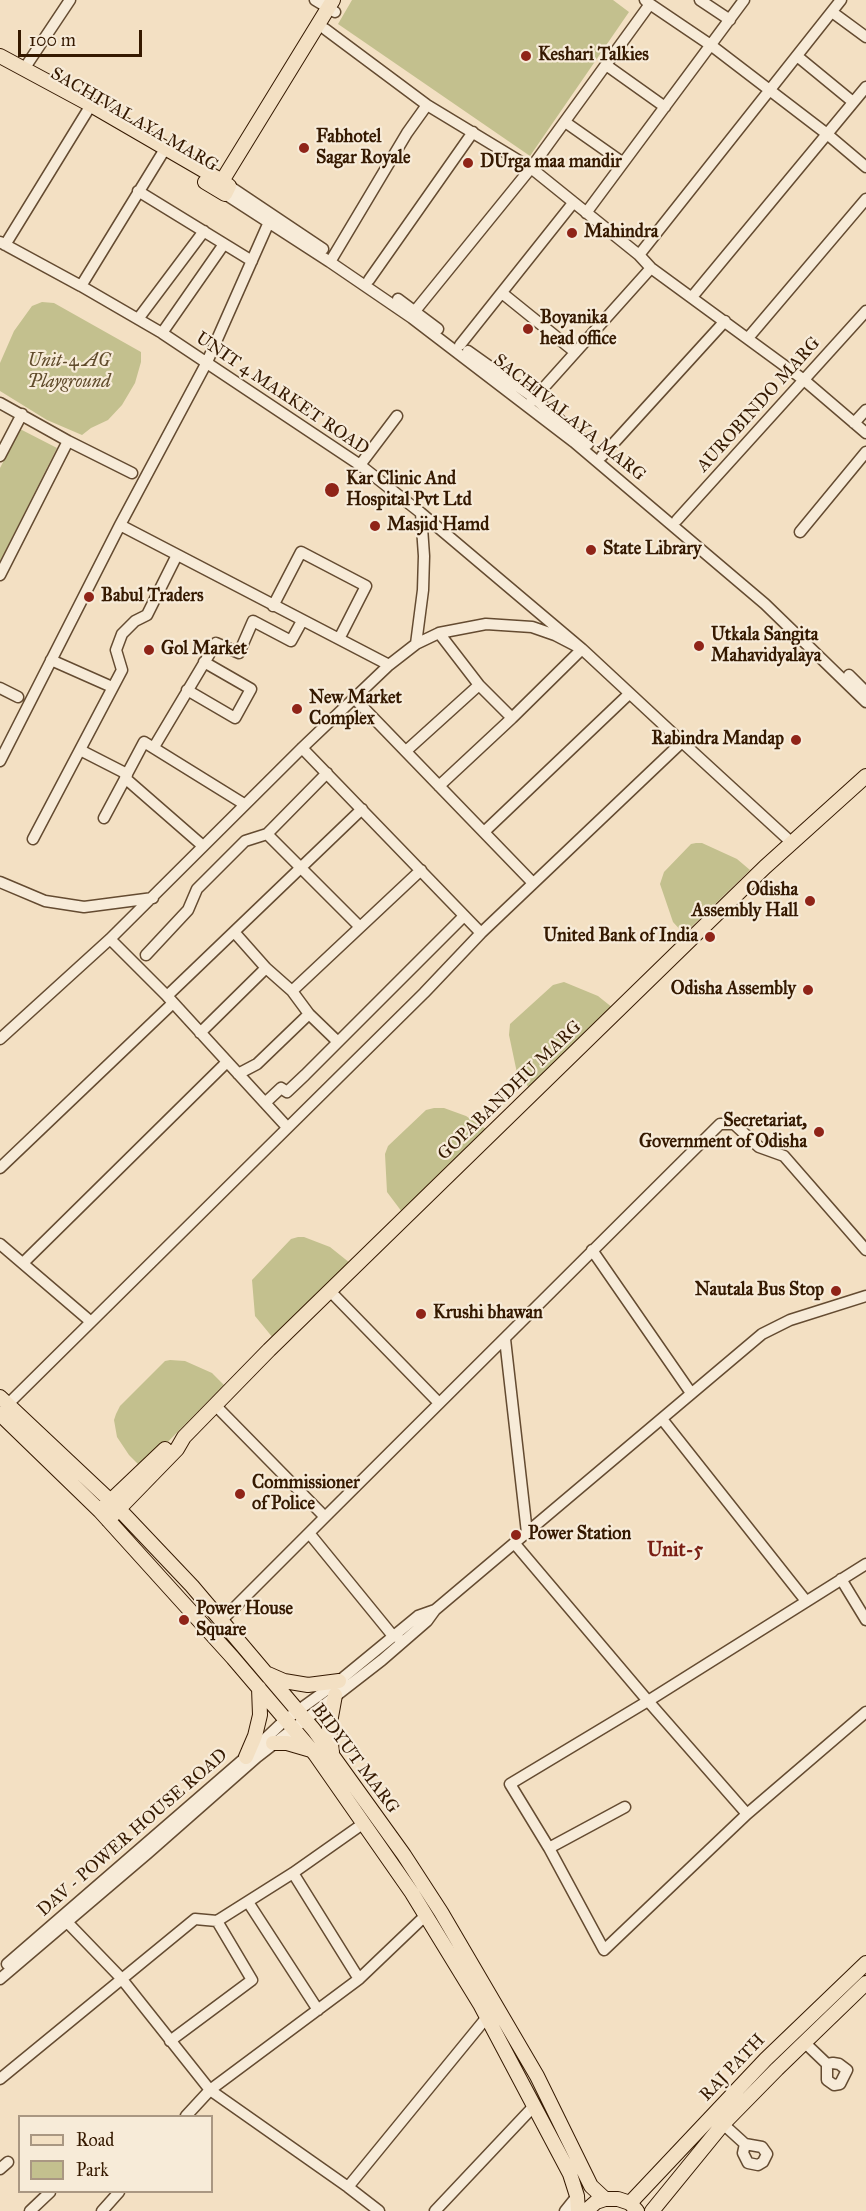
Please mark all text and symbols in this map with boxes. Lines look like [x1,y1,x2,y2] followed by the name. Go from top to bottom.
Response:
[21,18,146,56] scale bar
[29,29,76,51] text: 100 m
[538,45,649,67] place label: Keshari Talkies
[519,49,533,63] marker: Keshari Talkies
[46,63,222,177] street label: SACHIVALAYA MARG
[316,127,410,170] place label: Fabhotel Sagar Royale
[297,141,311,155] marker: Fabhotel Sagar Royale
[480,152,622,174] place label: DUrga maa mandir
[461,156,475,170] marker: DUrga maa mandir
[584,222,658,244] place label: Mahindra
[565,226,579,240] marker: Mahindra
[540,308,617,350] place label: Boyanika head office
[521,322,535,336] marker: Boyanika head office
[191,328,373,460] street label: UNIT 4 MARKET ROAD
[693,333,825,477] street label: AUROBINDO MARG
[488,350,650,486] street label: SACHIVALAYA MARG
[27,351,111,394] park label: Unit-4 AG Playground
[346,469,472,512] place label: Kar Clinic And Hospital Pvt Ltd
[323,481,341,499] marker: Kar Clinic And Hospital Pvt Ltd
[387,515,489,537] place label: Masjid Hamd
[368,519,382,533] marker: Masjid Hamd
[603,539,701,561] place label: State Library
[584,543,598,557] marker: State Library
[101,586,204,608] place label: Babul Traders
[82,590,96,604] marker: Babul Traders
[711,625,821,668] place label: Utkala Sangita Mahavidyalaya
[161,639,247,661] place label: Gol Market
[692,639,706,653] marker: Utkala Sangita Mahavidyalaya
[142,643,156,657] marker: Gol Market
[309,688,402,730] place label: New Market Complex
[290,702,304,716] marker: New Market Complex
[652,729,784,751] place label: Rabindra Mandap
[789,733,803,747] marker: Rabindra Mandap
[692,880,798,922] place label: Odisha Assembly Hall
[803,894,817,908] marker: Odisha Assembly Hall
[543,926,698,948] place label: United Bank of India
[703,930,717,944] marker: United Bank of India
[671,979,796,1001] place label: Odisha Assembly
[801,983,815,997] marker: Odisha Assembly
[434,1017,586,1165] street label: GOPABANDHU MARG
[639,1111,807,1154] place label: Secretariat, Government of Odisha
[812,1125,826,1139] marker: Secretariat, Government of Odisha
[695,1280,824,1302] place label: Nautala Bus Stop
[829,1284,843,1298] marker: Nautala Bus Stop
[433,1303,543,1325] place label: Krushi bhawan
[414,1307,428,1321] marker: Krushi bhawan
[252,1473,360,1516] place label: Commissioner of Police
[233,1487,247,1501] marker: Commissioner of Police
[528,1524,631,1546] place label: Power Station
[509,1528,523,1542] marker: Power Station
[647,1539,703,1563] district label: Unit-5
[196,1599,293,1642] place label: Power House Square
[177,1613,191,1627] marker: Power House Square
[307,1700,403,1818] street label: BIDYUT MARG
[34,1745,232,1921] street label: DAV - POWER HOUSE ROAD
[696,2030,770,2106] street label: RAJ PATH
[18,2115,213,2193] legend
[76,2129,114,2151] text: Road
[76,2159,109,2181] text: Park

